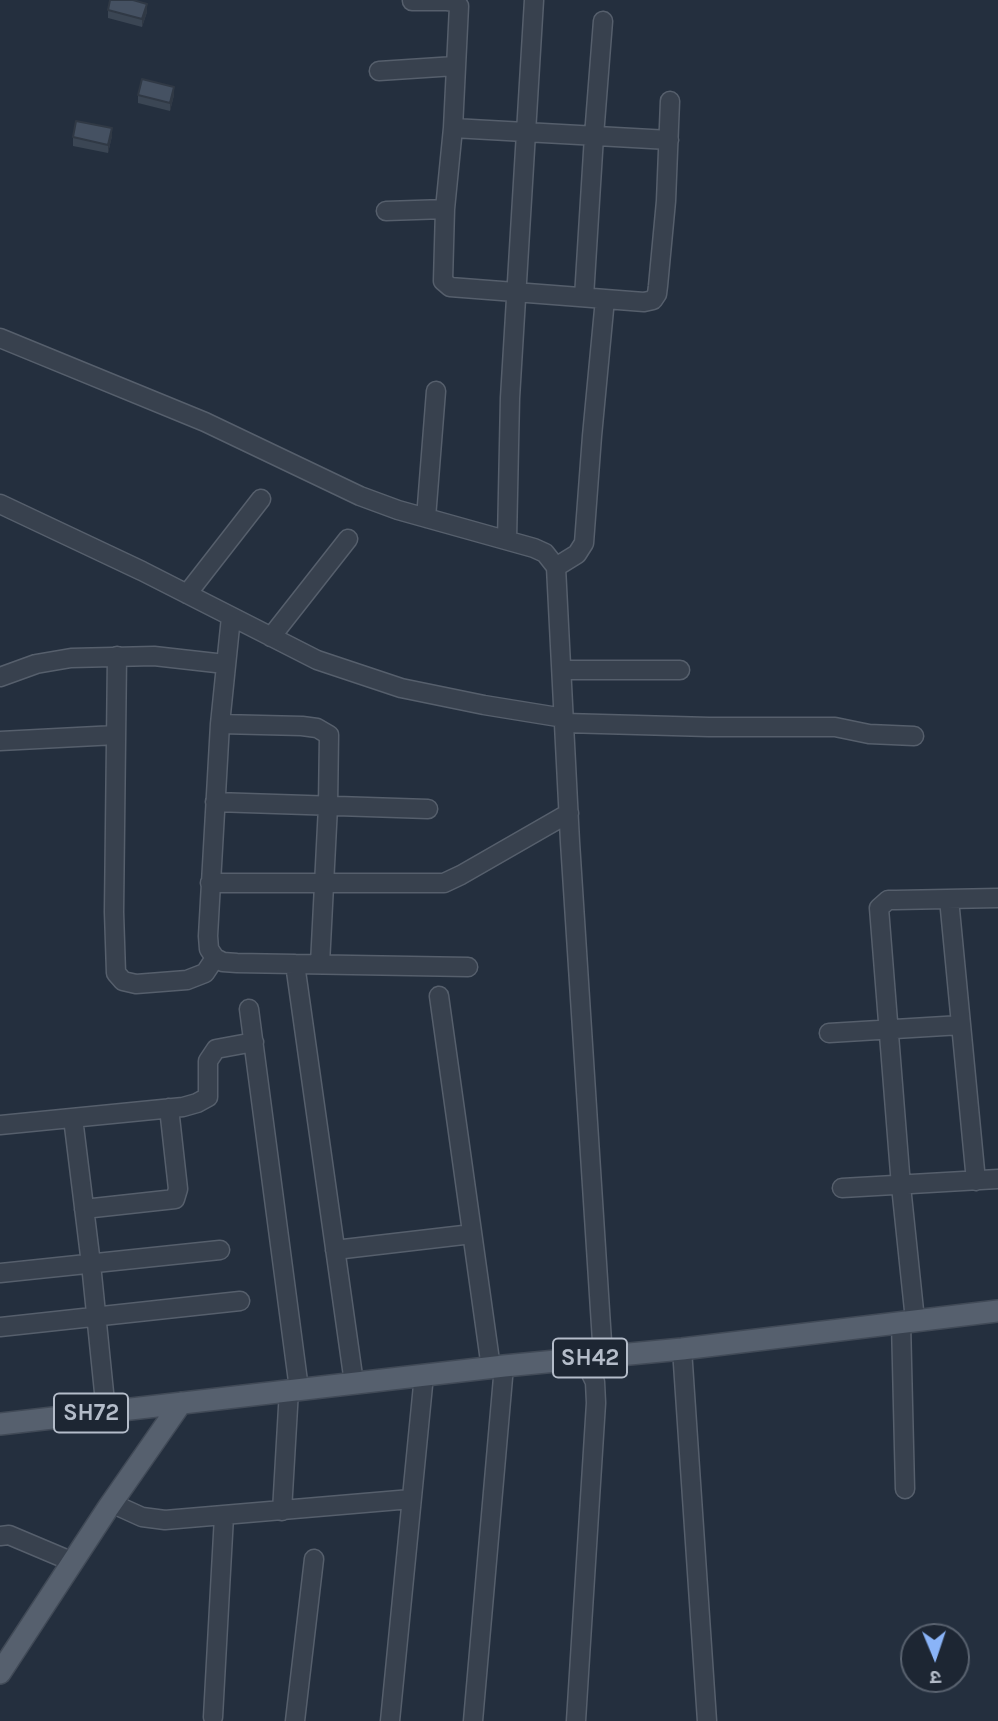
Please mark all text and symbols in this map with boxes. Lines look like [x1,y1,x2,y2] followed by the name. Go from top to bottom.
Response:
[553,1338,627,1378] road number: SH42
[54,1394,128,1432] road number: SH72
[900,1623,970,1693] north arrow
[930,1666,942,1688] text: उ

